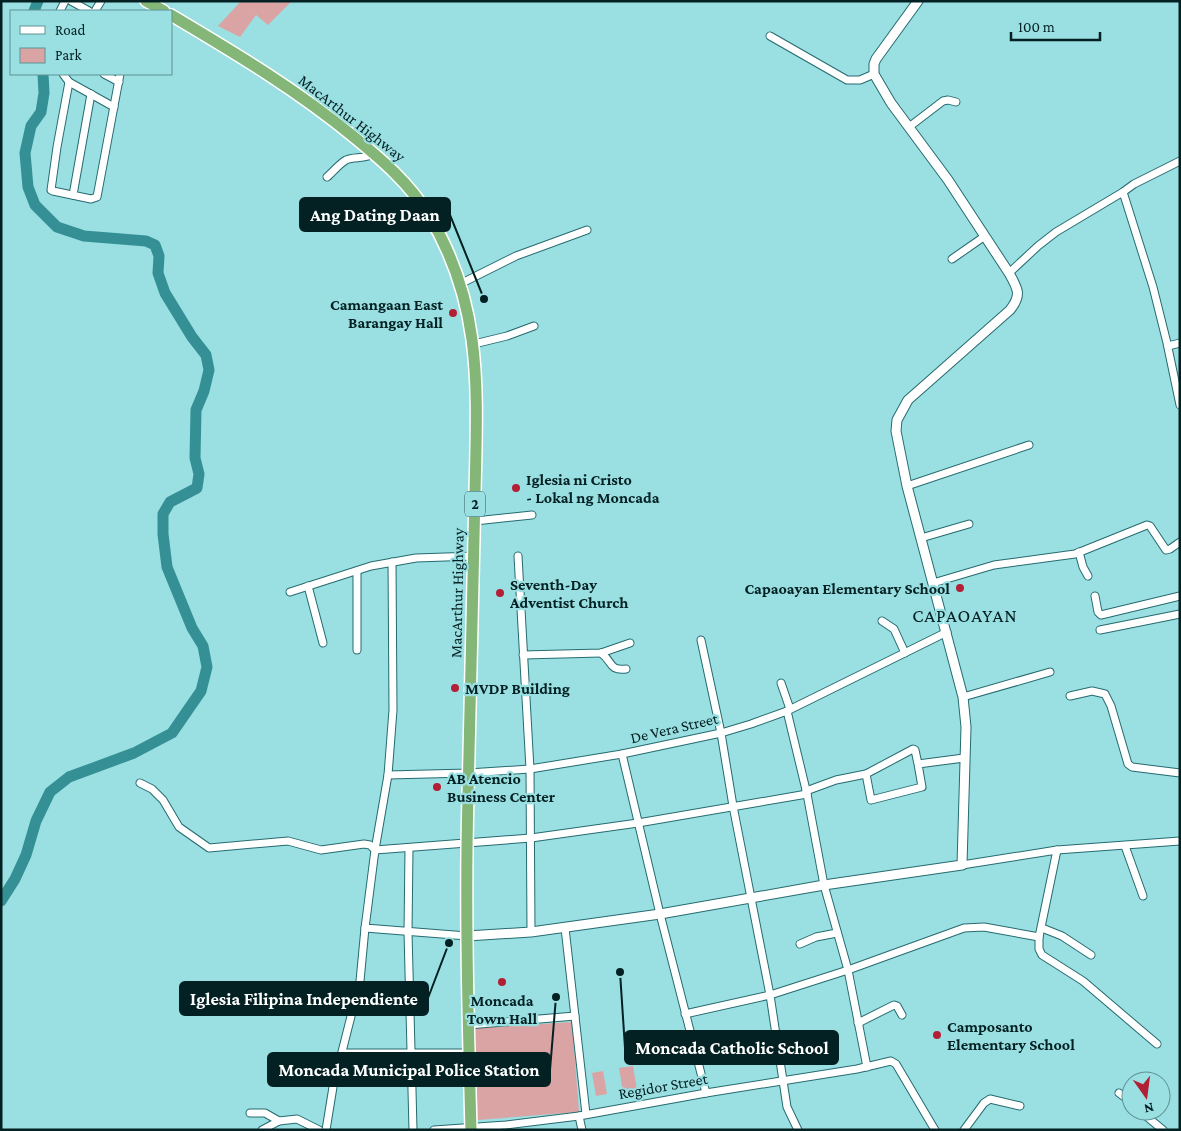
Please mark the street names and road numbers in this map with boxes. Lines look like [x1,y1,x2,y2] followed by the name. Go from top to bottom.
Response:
[295,71,409,166] street label: MacArthur Highway
[465,492,485,516] road number: 2
[447,527,468,658] street label: MacArthur Highway
[629,710,720,746] street label: De Vera Street
[617,1070,710,1103] street label: Regidor Street

